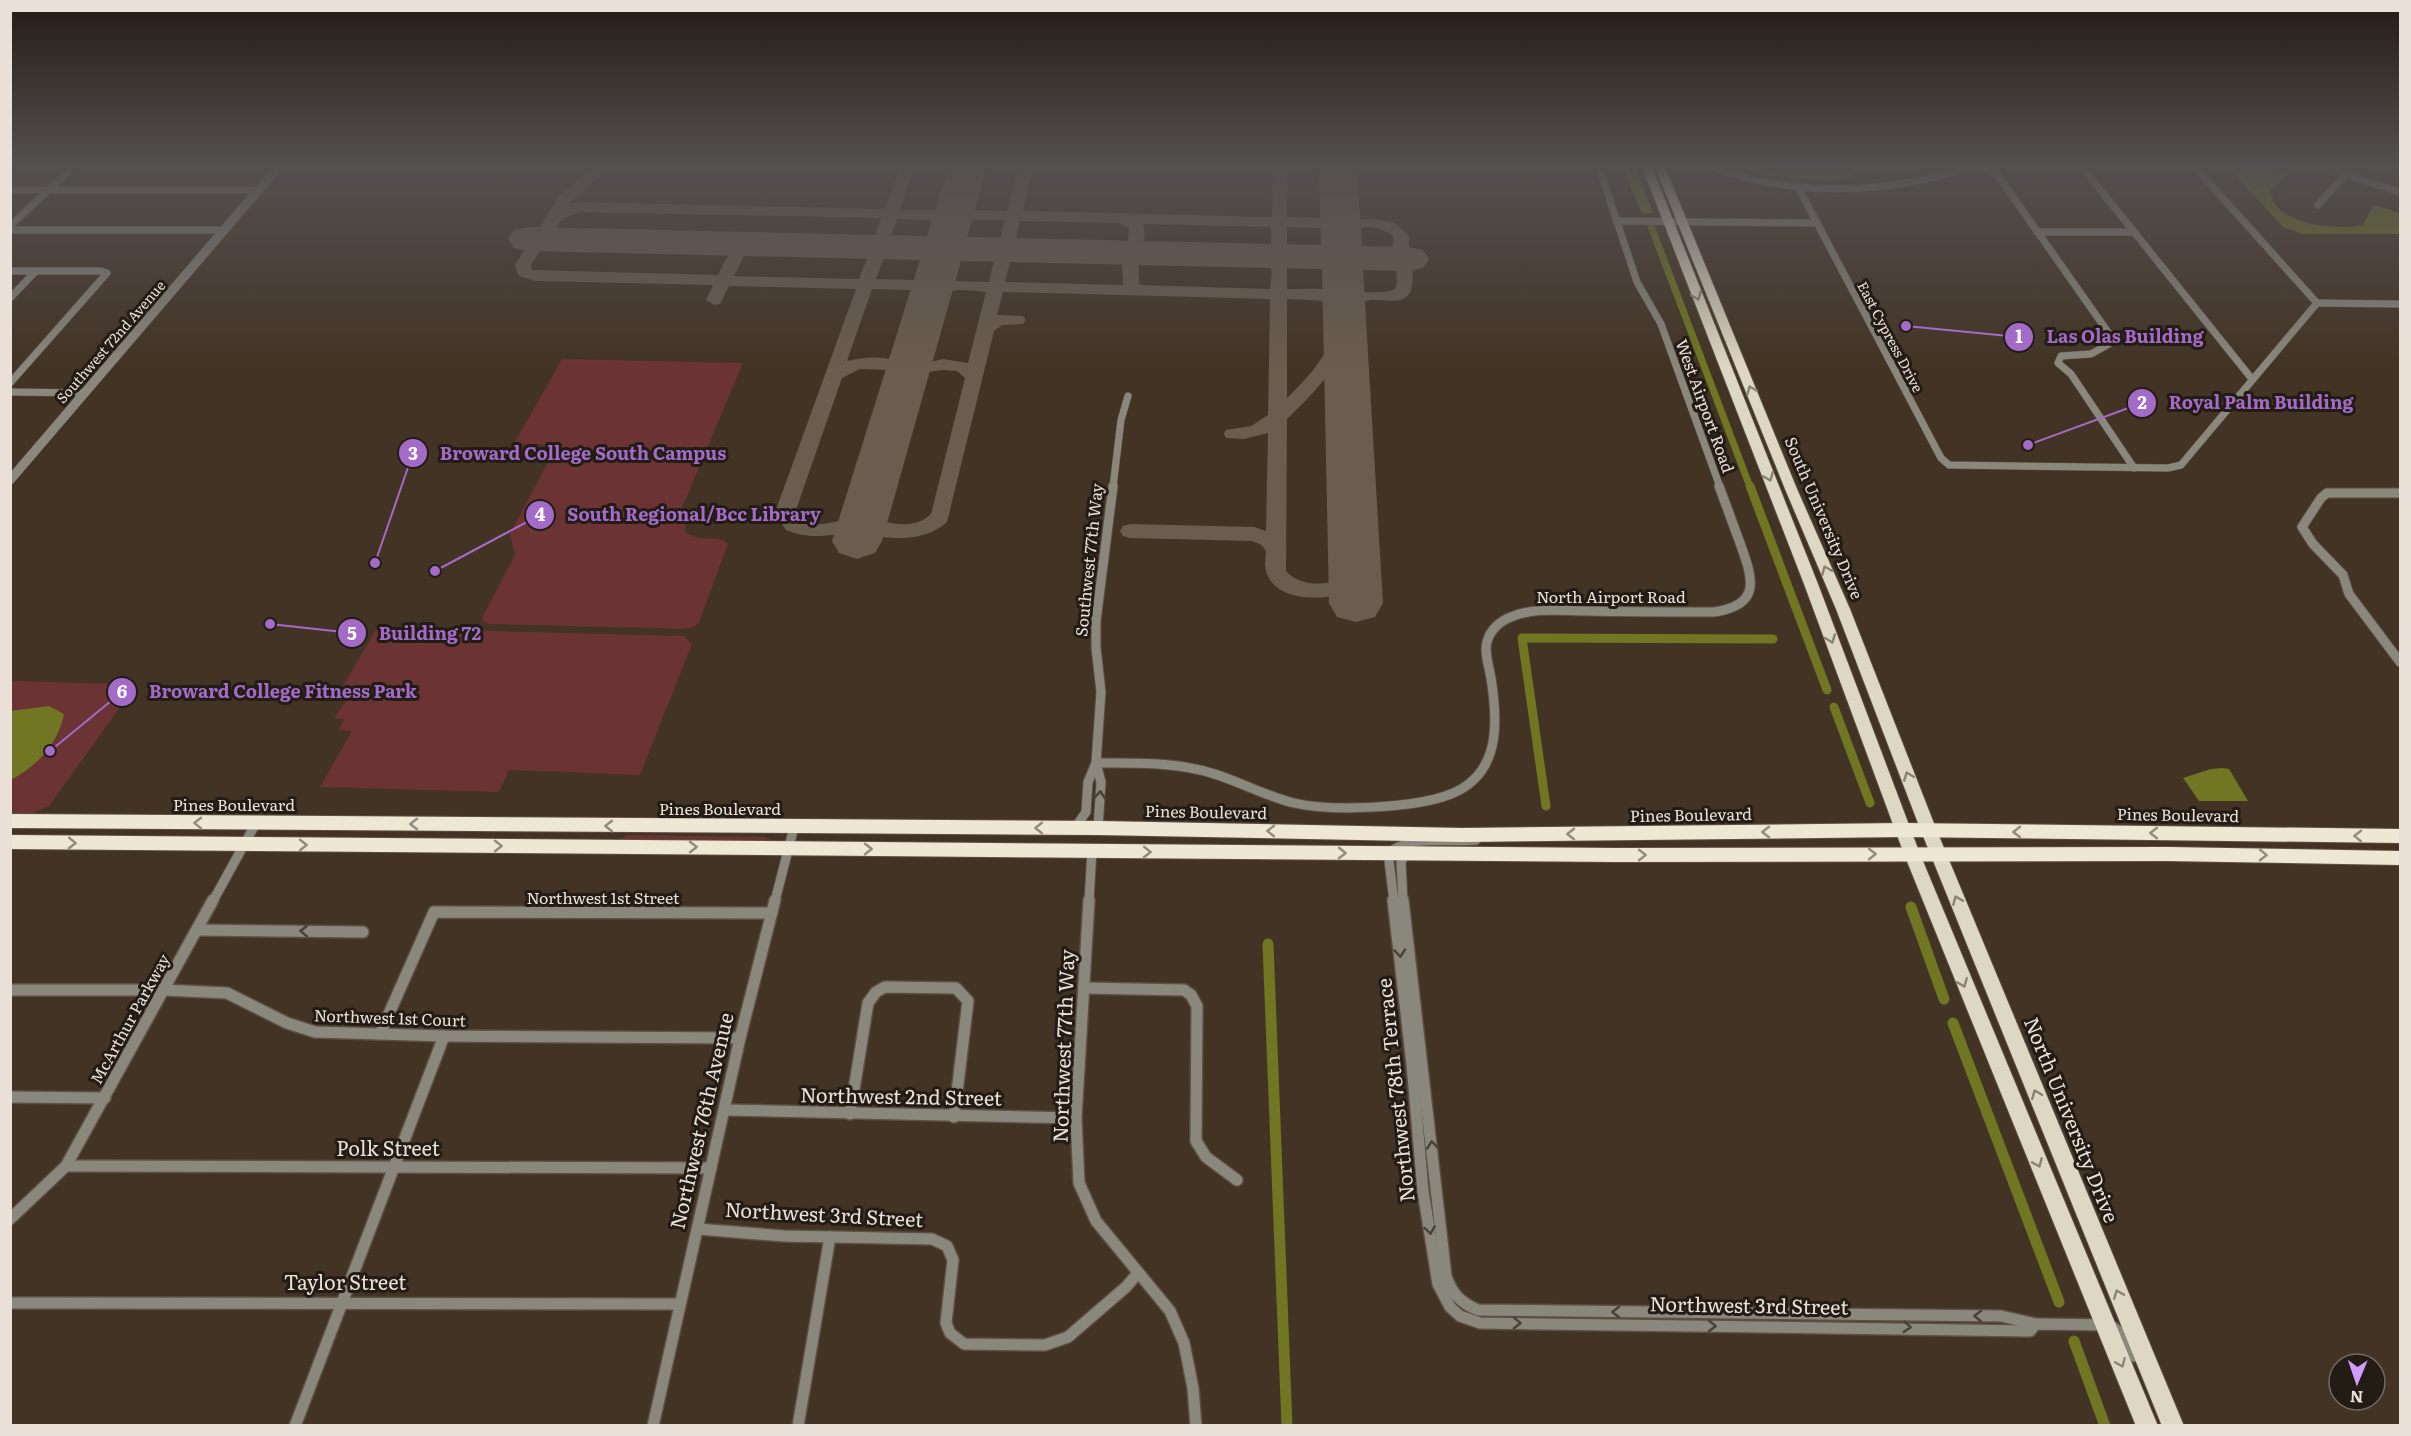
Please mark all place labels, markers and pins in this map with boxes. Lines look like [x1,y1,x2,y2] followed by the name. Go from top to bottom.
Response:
[2004,319,2215,355] callout: Las Olas Building
[2127,385,2366,421] callout: Royal Palm Building
[398,435,738,471] callout: Broward College South Campus
[525,497,832,533] callout: South Regional/Bcc Library
[337,615,494,651] callout: Building 72
[107,674,429,710] callout: Broward College Fitness Park

